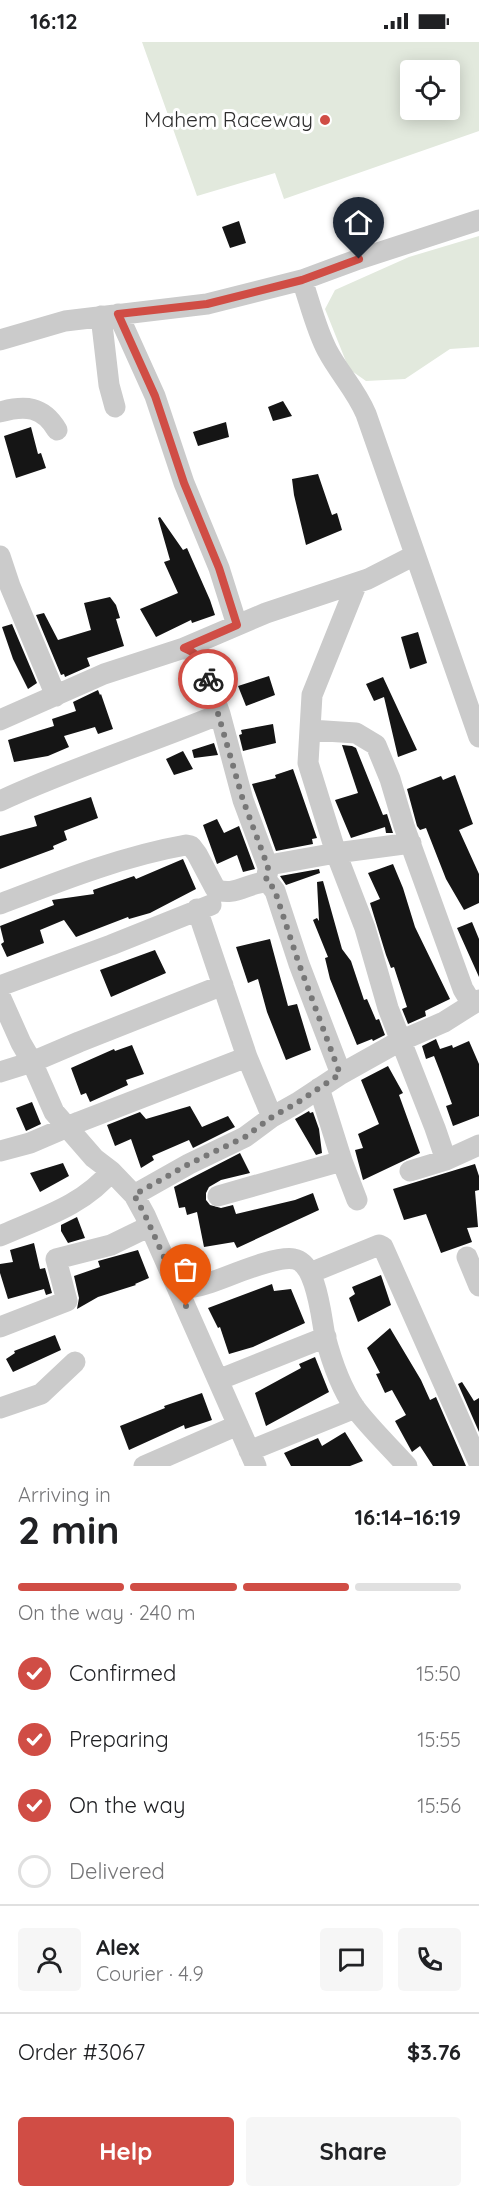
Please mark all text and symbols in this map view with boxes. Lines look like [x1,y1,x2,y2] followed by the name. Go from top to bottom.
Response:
[30,7,78,35] text: 16:12
[400,60,460,120] map controls
[400,60,460,120] button: locate
[144,106,313,132] place label: Mahem Raceway
[318,113,332,127] marker: Mahem Raceway
[333,197,384,259] pin
[342,206,375,239] icon: home
[178,649,238,709] courier
[192,663,225,696] icon: bike
[160,1244,211,1306] pin
[169,1253,202,1286] icon: bag
[18,1482,111,1507] text: Arriving in
[355,1503,461,1531] text: 16:14–16:19
[18,1505,120,1554] text: 2 min
[18,1600,196,1625] text: On the way · 240 m
[18,1657,51,1690] icon: check
[69,1659,176,1687] text: Confirmed
[416,1661,461,1686] text: 15:50
[18,1723,51,1756] icon: check
[69,1725,169,1753] text: Preparing
[417,1727,461,1752] text: 15:55
[18,1789,51,1822] icon: check
[69,1791,185,1819] text: On the way
[417,1793,461,1818] text: 15:56
[69,1857,165,1885] text: Delivered
[18,1928,81,1991] button: person
[320,1928,383,1991] button: chat
[398,1928,461,1991] button: phone
[96,1933,139,1961] text: Alex
[96,1961,204,1986] text: Courier · 4.9
[18,2038,145,2066] text: Order #3067
[407,2038,461,2066] text: $3.76
[18,2117,234,2186] button: Help
[246,2117,461,2186] button: Share

